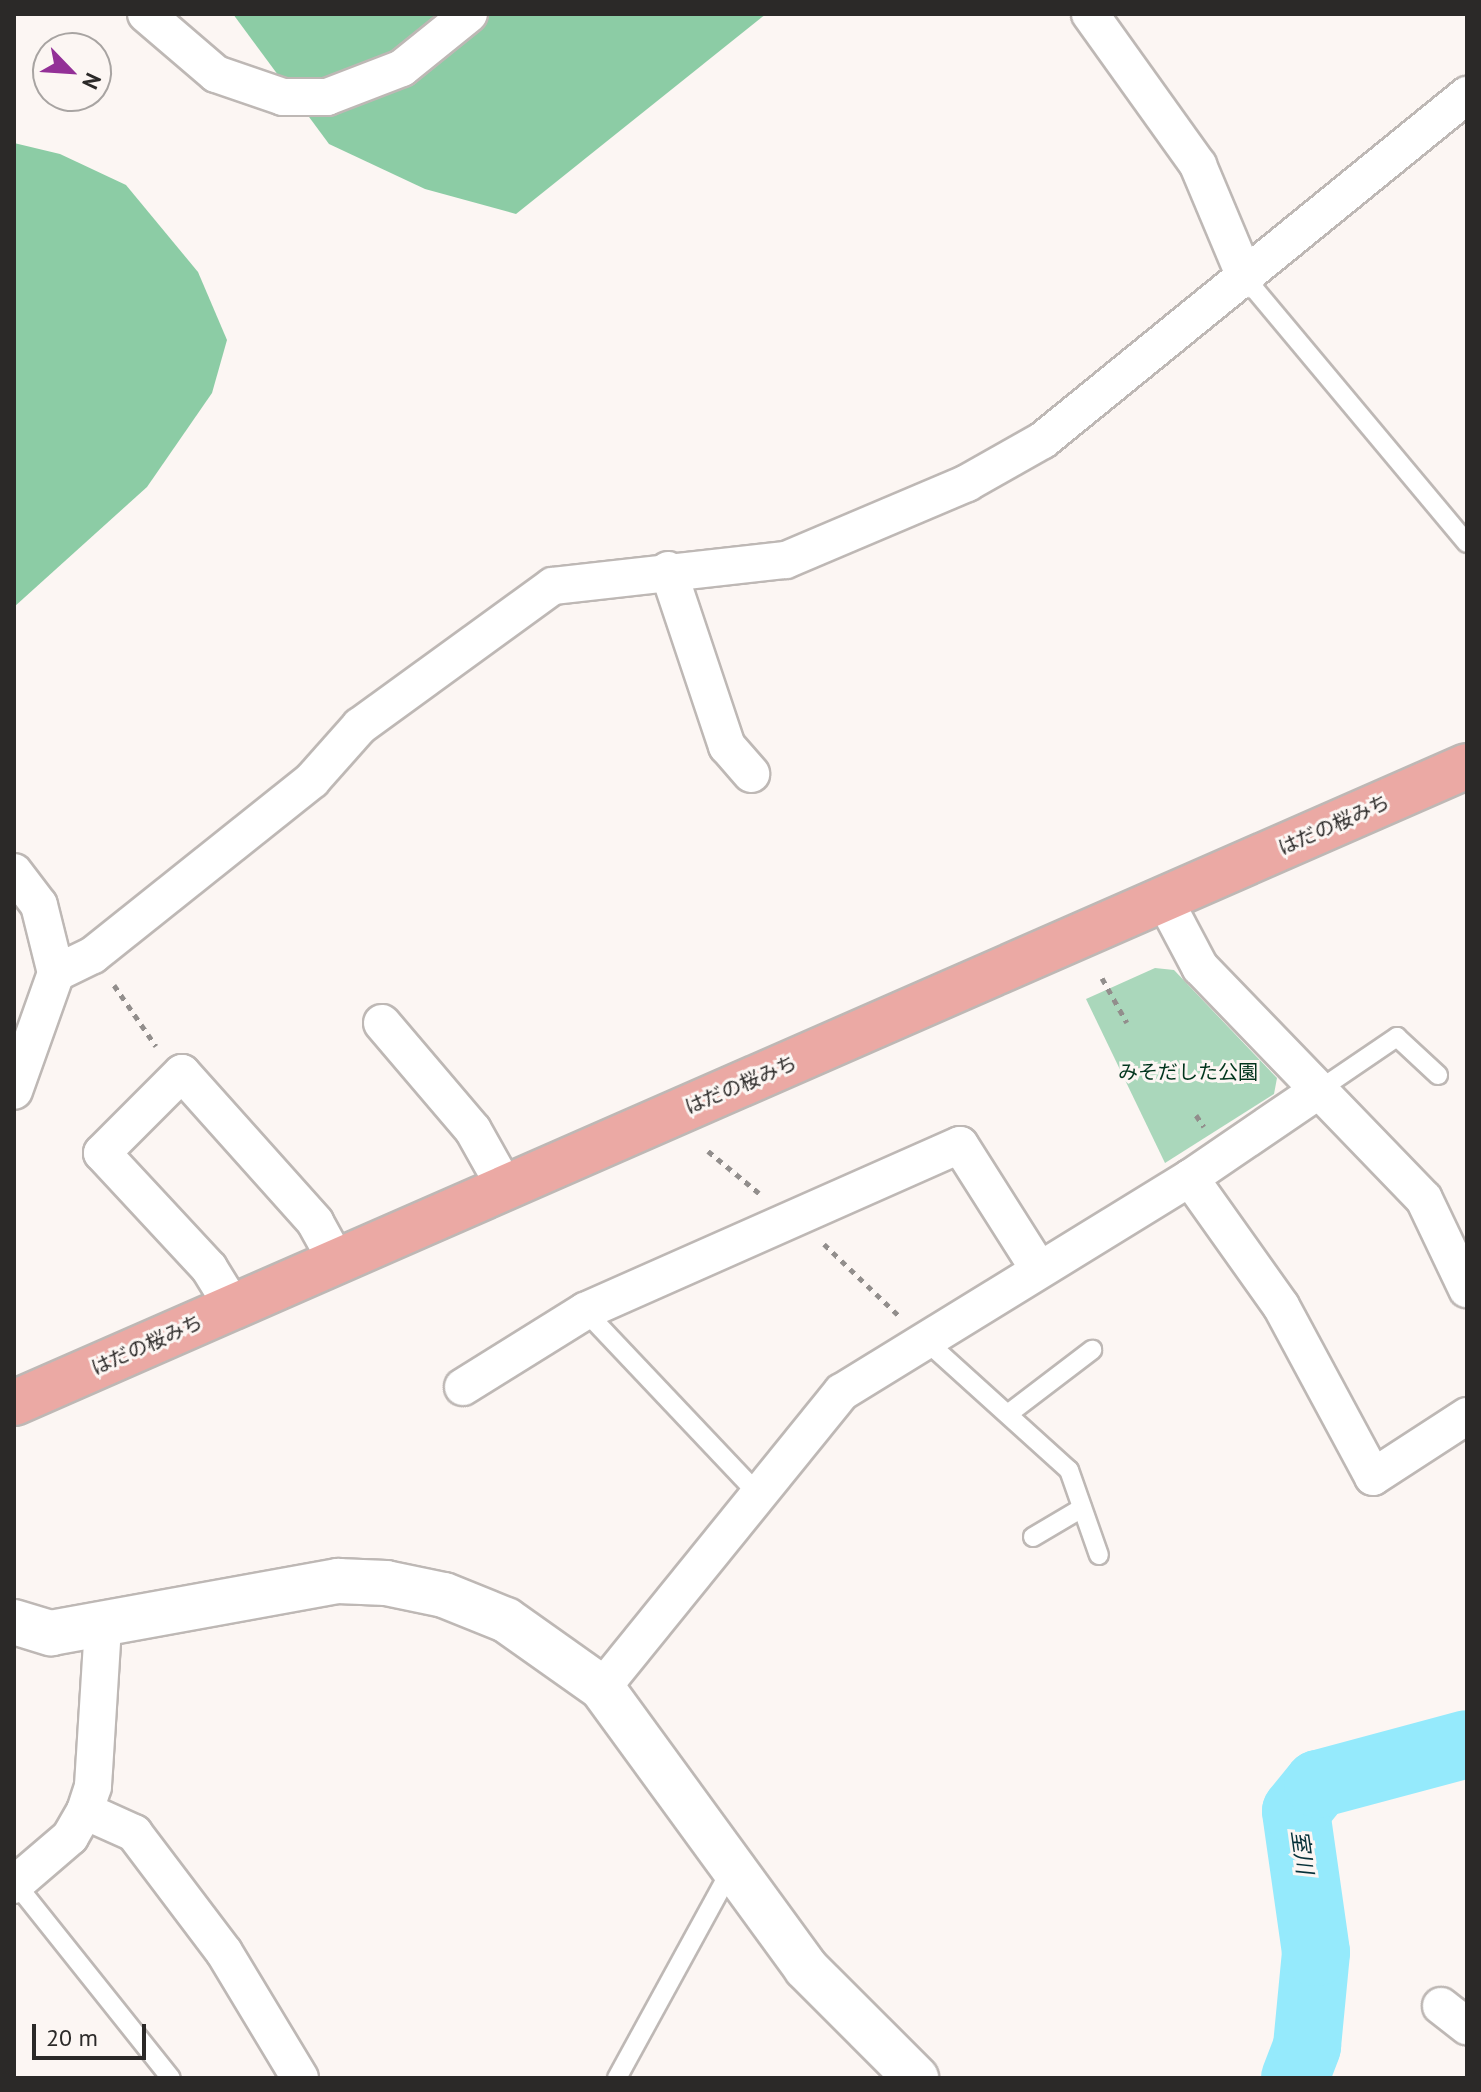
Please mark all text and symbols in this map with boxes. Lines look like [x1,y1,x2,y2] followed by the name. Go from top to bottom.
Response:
[32,32,112,112] north arrow
[76,69,108,94] text: N
[1274,790,1394,860] street label: はだの桜みち
[681,1051,801,1119] street label: はだの桜みち
[1118,1060,1258,1084] park label: みそだした公園
[87,1310,207,1380] street label: はだの桜みち
[1286,1828,1318,1876] water label: 室川
[36,2008,150,2058] scale bar
[46,2022,98,2053] text: 20 m

